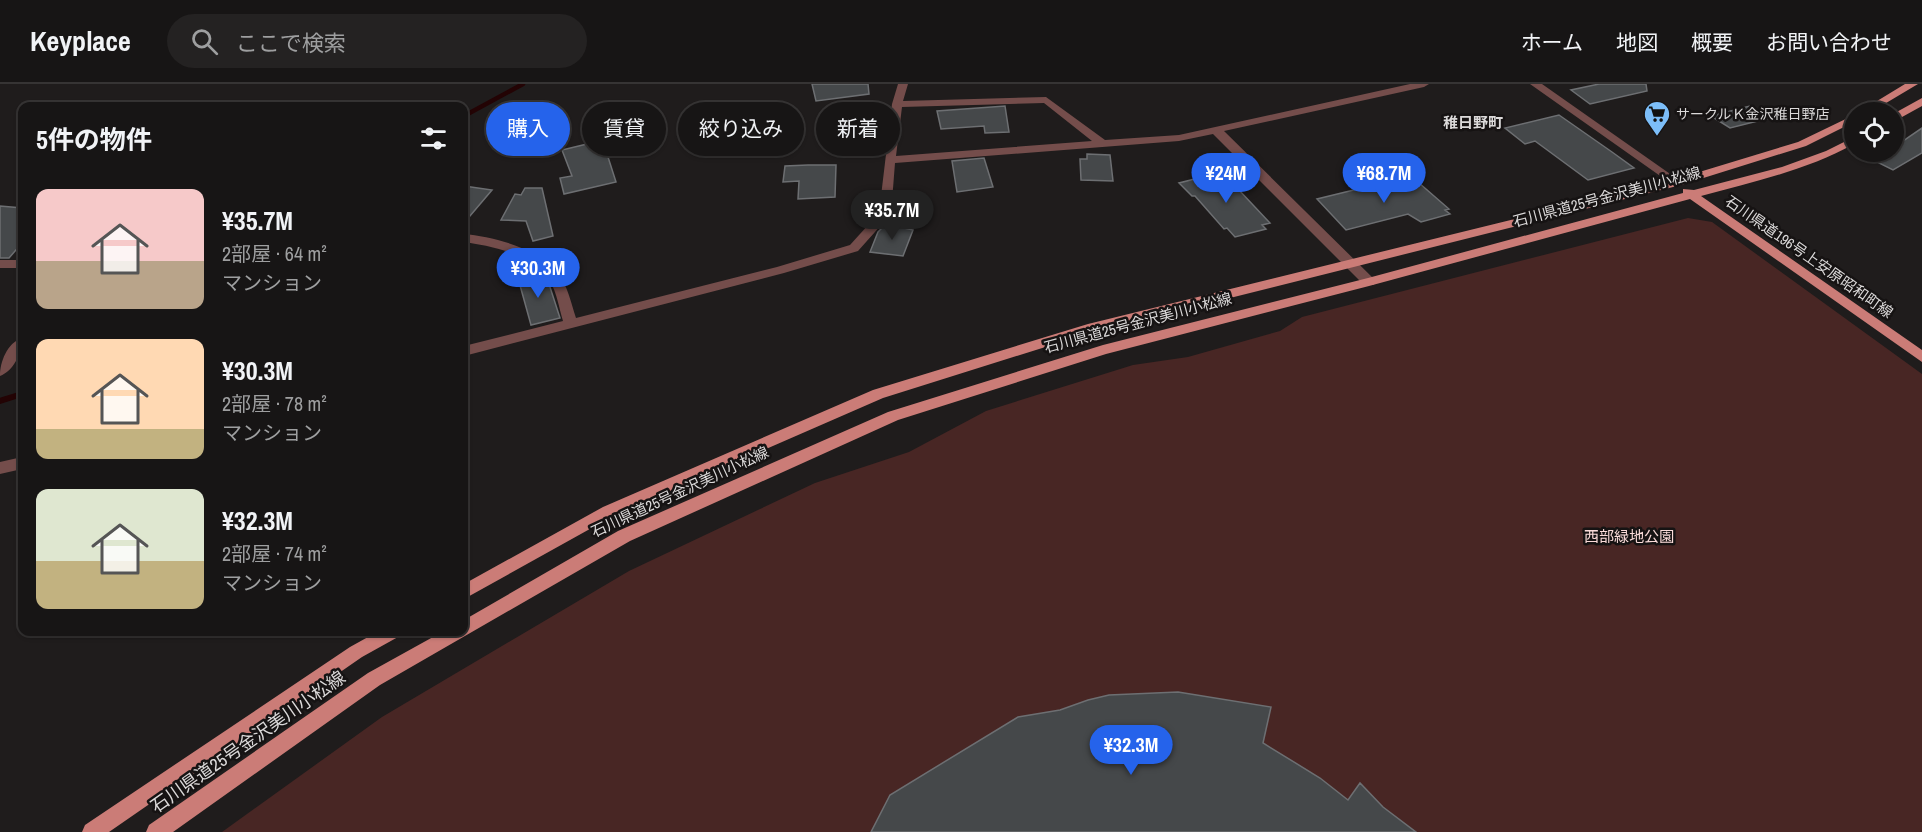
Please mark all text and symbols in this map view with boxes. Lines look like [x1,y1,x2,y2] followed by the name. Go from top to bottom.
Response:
[167,14,587,68] search box
[30,22,131,60] text: Keyplace
[188,25,221,58] icon: search
[236,28,346,58] text: ここで検索
[1521,28,1583,57] text: ホーム
[1616,28,1658,57] text: 地図
[1691,28,1733,57] text: 概要
[1766,28,1892,57] text: お問い合わせ
[1642,99,1672,137] supermarket icon: サークルＫ金沢稚日野店
[486,102,570,156] chip: 購入
[582,102,666,156] chip: 賃貸
[678,102,804,156] chip: 絞り込み
[816,102,900,156] chip: 新着
[1844,102,1904,162] map controls
[1844,102,1904,162] button: locate
[1676,105,1830,123] place label: サークルＫ金沢稚日野店
[1443,112,1503,133] district label: 稚日野町
[36,122,152,157] text: 5件の物件
[417,122,450,155] icon: filters
[1190,153,1262,204] pin: ¥24M
[1335,153,1433,204] pin: ¥68.7M
[1205,159,1247,186] text: ¥24M
[1357,159,1411,186] text: ¥68.7M
[1511,161,1703,232] street label: 石川県道25号金沢美川小松線
[843,190,941,241] pin: ¥35.7M
[1721,190,1897,323] street label: 石川県道196号上安原昭和町線
[865,196,919,223] text: ¥35.7M
[222,203,293,238] text: ¥35.7M
[84,213,156,285] icon: home
[222,240,327,267] text: 2部屋 · 64 m²
[489,248,587,299] pin: ¥30.3M
[511,254,565,281] text: ¥30.3M
[222,269,322,296] text: マンション
[1042,287,1234,358] street label: 石川県道25号金沢美川小松線
[222,353,293,388] text: ¥30.3M
[84,363,156,435] icon: home
[222,390,327,417] text: 2部屋 · 78 m²
[222,419,322,446] text: マンション
[588,441,772,542] street label: 石川県道25号金沢美川小松線
[222,503,293,538] text: ¥32.3M
[84,513,156,585] icon: home
[1584,526,1674,547] park label: 西部緑地公園
[222,540,327,567] text: 2部屋 · 74 m²
[222,569,322,596] text: マンション
[145,665,350,818] street label: 石川県道25号金沢美川小松線
[1082,725,1180,776] pin: ¥32.3M
[1104,731,1158,758] text: ¥32.3M

